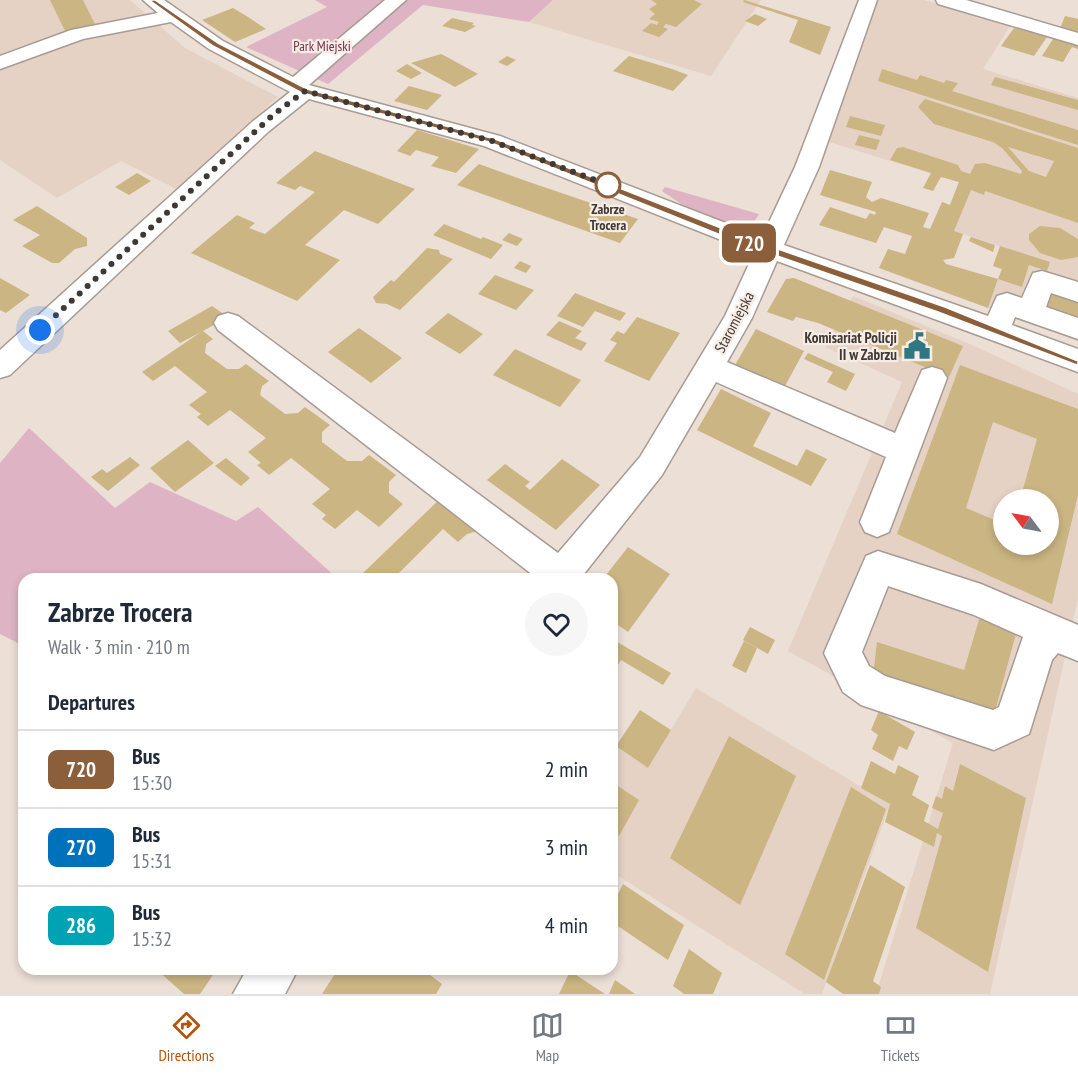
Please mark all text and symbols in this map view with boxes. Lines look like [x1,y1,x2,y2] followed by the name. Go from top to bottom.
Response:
[293,37,351,55] park label: Park Miejski
[595,172,621,198] marker: Zabrze Trocera
[590,200,626,234] place label: Zabrze Trocera
[714,224,783,262] line badge: 720
[734,230,764,257] text: 720
[710,288,758,356] street label: Staromiejska
[25,315,55,345] your location
[805,328,897,364] place label: Komisariat Policji II w Zabrzu
[902,331,932,361] public building icon: Komisariat Policji II w Zabrzu
[993,489,1059,555] north arrow
[993,489,1059,555] map controls
[48,593,193,630] text: Zabrze Trocera
[525,593,588,656] button: heart
[48,634,190,660] text: Walk · 3 min · 210 m
[48,688,135,716] text: Departures
[132,742,160,770] text: Bus
[545,755,588,783] text: 2 min
[66,756,96,783] text: 720
[132,770,172,796] text: 15:30
[132,820,160,848] text: Bus
[545,833,588,861] text: 3 min
[66,834,96,861] text: 270
[132,848,172,874] text: 15:31
[132,898,160,926] text: Bus
[545,911,588,939] text: 4 min
[66,912,96,939] text: 286
[132,926,172,952] text: 15:32
[158,1009,214,1065] tab: Directions
[531,1009,564,1065] tab: Map
[881,1009,920,1065] tab: Tickets

